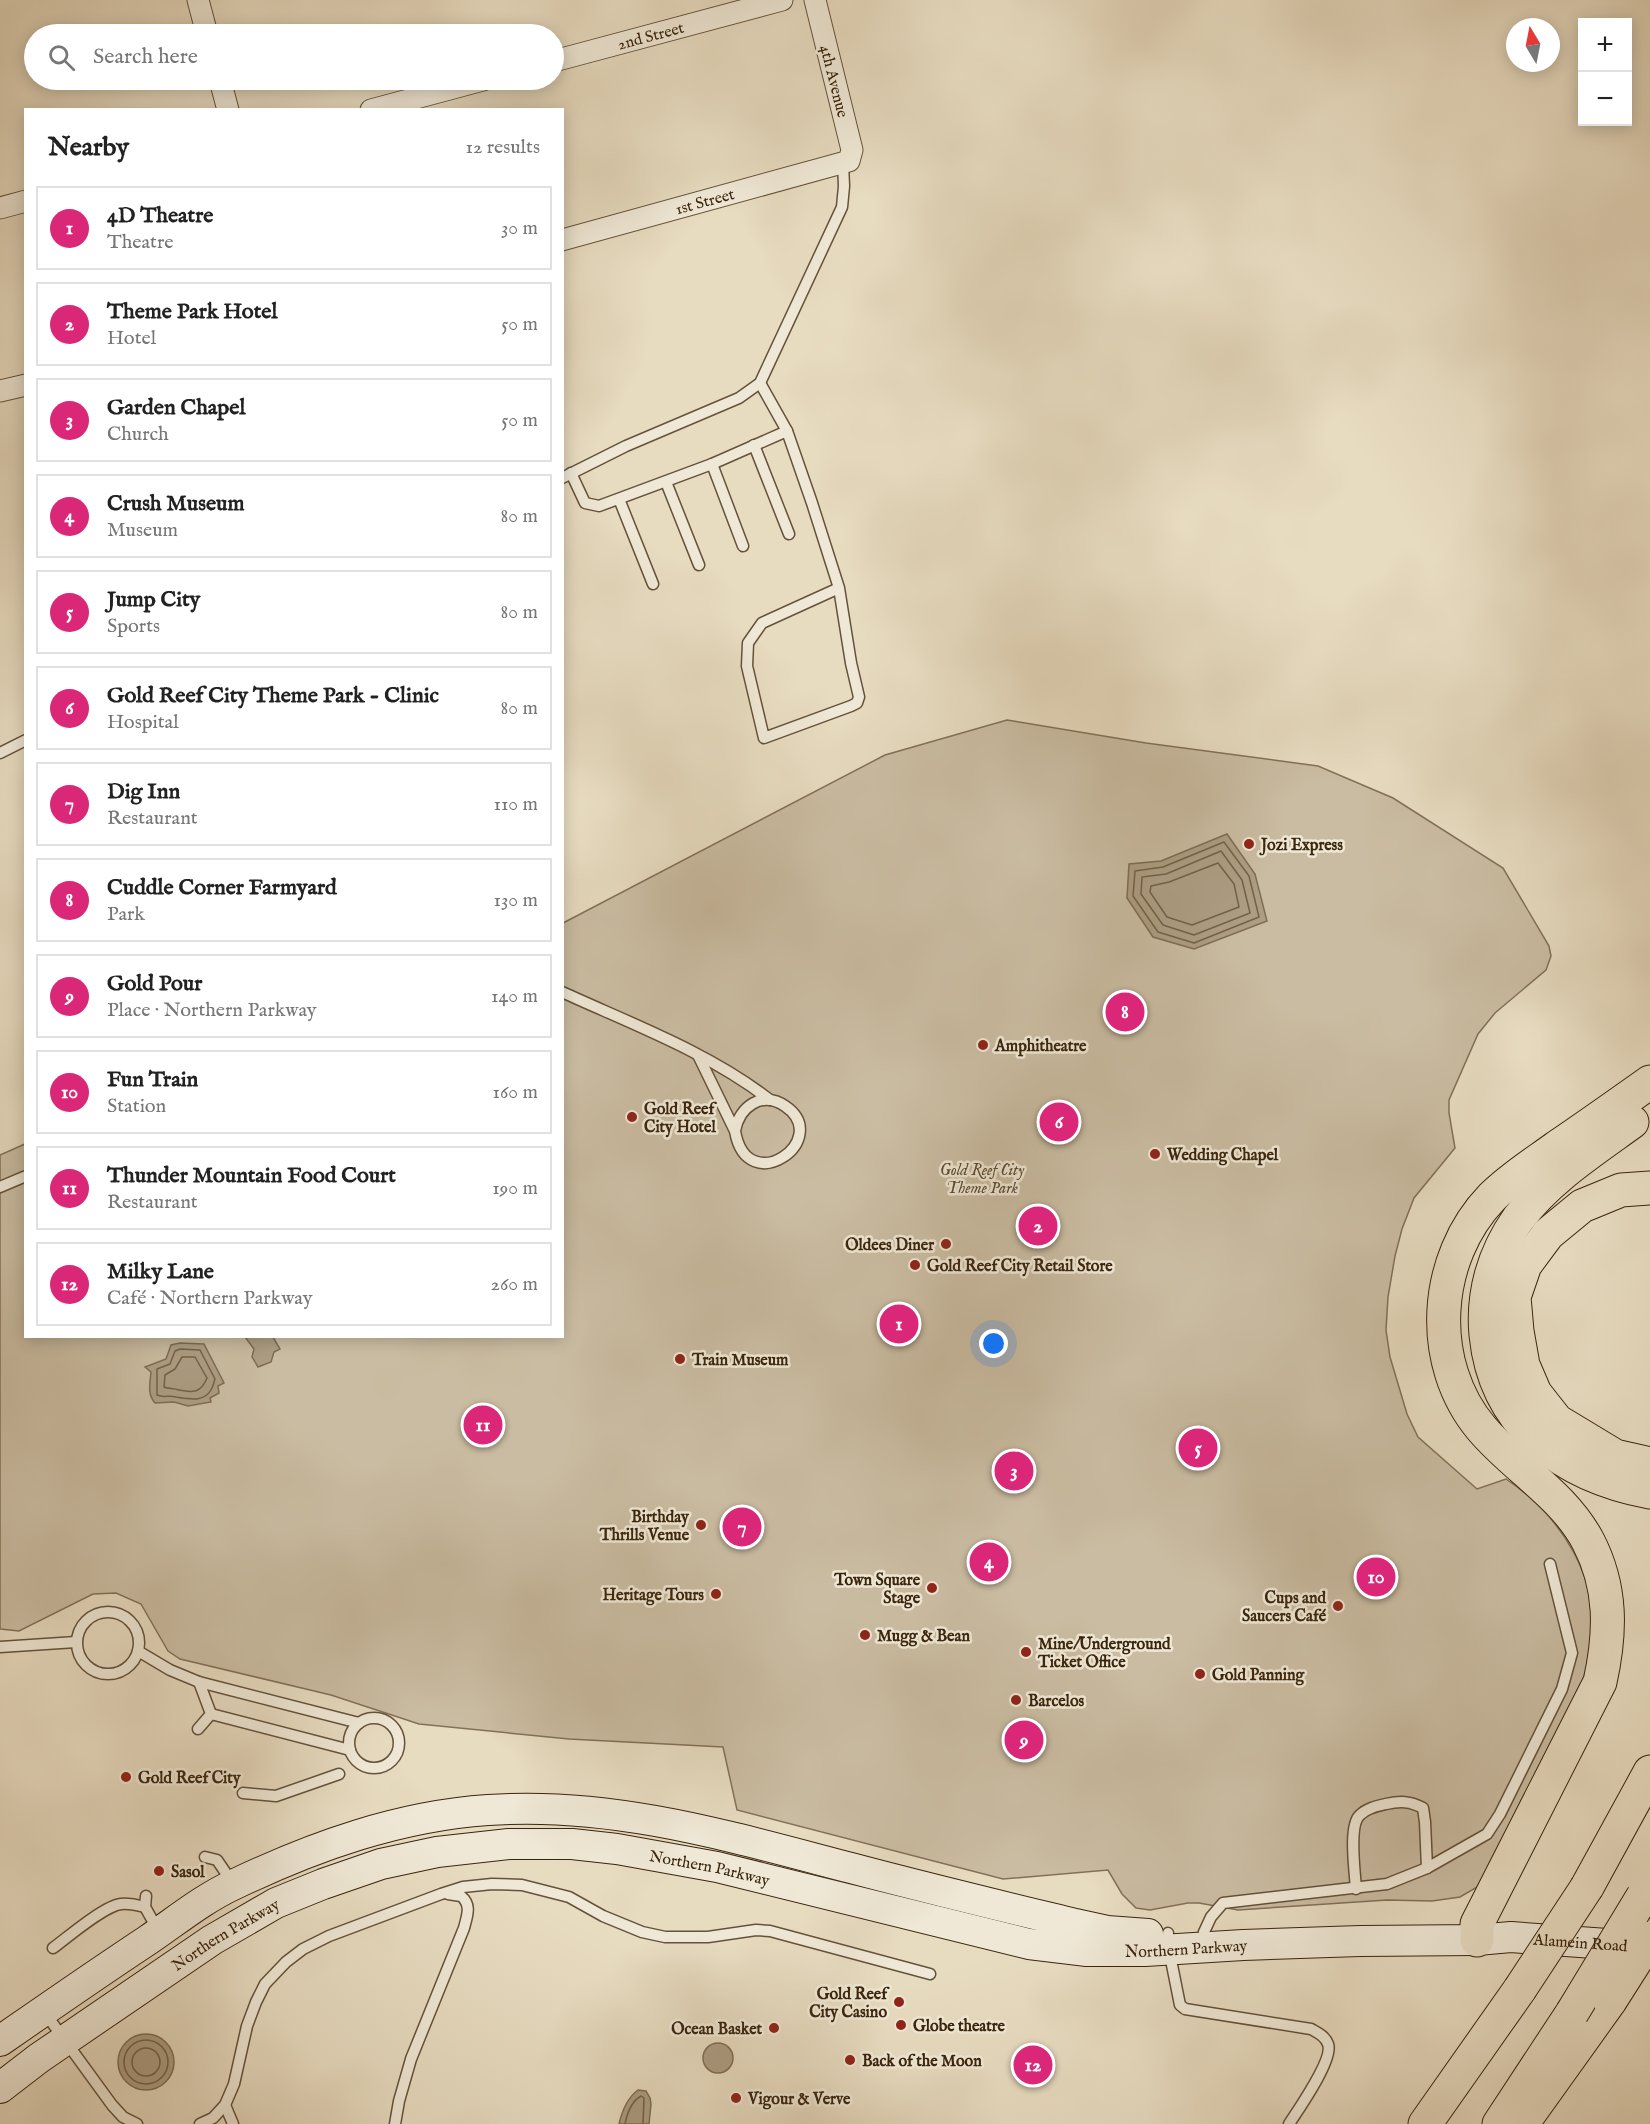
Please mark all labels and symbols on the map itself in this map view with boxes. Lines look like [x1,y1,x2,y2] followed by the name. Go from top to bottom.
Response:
[1506,18,1560,72] north arrow
[616,19,687,56] street label: 2nd Street
[814,43,852,120] street label: 4th Avenue
[673,185,737,220] street label: 1st Street
[1259,836,1343,856] place label: Jozi Express
[1242,837,1256,851] marker: Jozi Express
[1106,990,1144,1034] pin: 8
[994,1037,1087,1057] place label: Amphitheatre
[976,1038,990,1052] marker: Amphitheatre
[644,1100,717,1138] place label: Gold Reef City Hotel
[1040,1100,1078,1144] pin: 6
[625,1110,639,1124] marker: Gold Reef City Hotel
[1166,1146,1279,1166] place label: Wedding Chapel
[1148,1147,1162,1161] marker: Wedding Chapel
[940,1161,1025,1199] park label: Gold Reef City Theme Park
[1018,1204,1058,1248] pin: 2
[845,1236,934,1256] place label: Oldees Diner
[939,1237,953,1251] marker: Oldees Diner
[927,1257,1113,1277] place label: Gold Reef City Retail Store
[908,1258,922,1272] marker: Gold Reef City Retail Store
[880,1302,918,1346] pin: 1
[979,1329,1008,1358] your location
[691,1351,789,1371] place label: Train Museum
[673,1352,687,1366] marker: Train Museum
[464,1402,502,1448] pin: 11
[1178,1426,1218,1470] pin: 5
[994,1448,1034,1494] pin: 3
[722,1504,762,1550] pin: 7
[599,1508,690,1546] place label: Birthday Thrills Venue
[694,1518,708,1532] marker: Birthday Thrills Venue
[970,1540,1008,1584] pin: 4
[1356,1554,1396,1600] pin: 10
[833,1571,921,1609] place label: Town Square Stage
[925,1581,939,1595] marker: Town Square Stage
[603,1586,704,1606] place label: Heritage Tours
[709,1587,723,1601] marker: Heritage Tours
[1242,1589,1327,1627] place label: Cups and Saucers Café
[1331,1599,1345,1613] marker: Cups and Saucers Café
[877,1627,970,1647] place label: Mugg & Bean
[858,1628,872,1642] marker: Mugg & Bean
[1037,1635,1171,1673] place label: Mine/Underground Ticket Office
[1019,1645,1033,1659] marker: Mine/Underground Ticket Office
[1212,1666,1306,1686] place label: Gold Panning
[1193,1667,1207,1681] marker: Gold Panning
[1028,1692,1085,1712] place label: Barcelos
[1009,1693,1023,1707] marker: Barcelos
[1004,1718,1044,1762] pin: 9
[138,1769,242,1789] place label: Gold Reef City
[119,1770,133,1784] marker: Gold Reef City
[647,1847,772,1892] street label: Northern Parkway
[171,1863,205,1883] place label: Sasol
[152,1864,166,1878] marker: Sasol
[169,1895,284,1976] street label: Northern Parkway
[1532,1931,1629,1957] street label: Alamein Road
[1125,1937,1248,1963] street label: Northern Parkway
[809,1985,890,2023] place label: Gold Reef City Casino
[892,1995,906,2009] marker: Gold Reef City Casino
[913,2017,1006,2037] place label: Globe theatre
[894,2018,908,2032] marker: Globe theatre
[671,2020,763,2040] place label: Ocean Basket
[767,2021,781,2035] marker: Ocean Basket
[1014,2042,1052,2088] pin: 12
[862,2052,982,2072] place label: Back of the Moon
[843,2053,857,2067] marker: Back of the Moon
[747,2090,851,2110] place label: Vigour & Verve
[729,2091,743,2105] marker: Vigour & Verve

